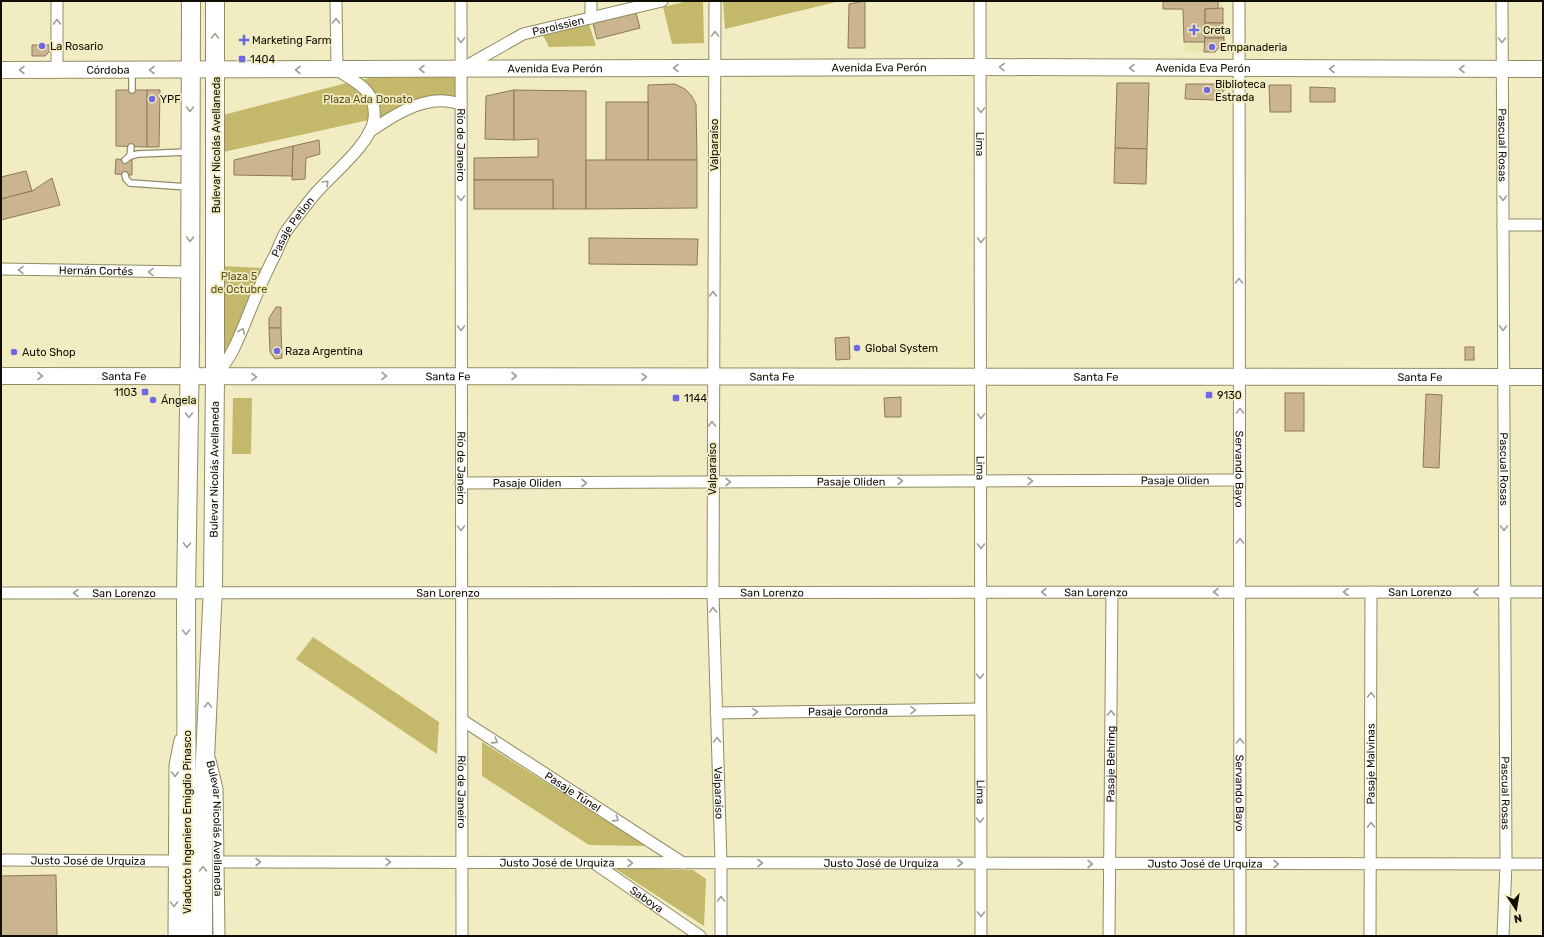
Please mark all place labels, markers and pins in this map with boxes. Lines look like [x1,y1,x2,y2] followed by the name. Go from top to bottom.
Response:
[1188,24,1200,36] marker: Creta
[1203,24,1231,37] place label: Creta
[252,34,332,47] place label: Marketing Farm
[239,35,249,45] marker: Marketing Farm
[50,40,103,53] place label: La Rosario
[37,41,47,51] marker: La Rosario
[1220,41,1287,54] place label: Empanaderia
[1207,42,1217,52] marker: Empanaderia
[250,53,276,66] place label: 1404
[237,54,247,64] marker: 1404
[1215,78,1266,104] place label: Biblioteca Estrada
[1202,85,1212,95] marker: Biblioteca Estrada
[160,93,181,106] place label: YPF
[147,94,157,104] marker: YPF
[865,342,938,355] place label: Global System
[852,343,862,353] marker: Global System
[285,345,363,358] place label: Raza Argentina
[22,346,76,359] place label: Auto Shop
[272,346,282,356] marker: Raza Argentina
[9,347,19,357] marker: Auto Shop
[114,386,137,399] place label: 1103
[140,387,150,397] marker: 1103
[1217,389,1242,402] place label: 9130
[1204,390,1214,400] marker: 9130
[684,392,707,405] place label: 1144
[671,393,681,403] marker: 1144
[161,394,197,407] place label: Ángela
[148,395,158,405] marker: Ángela

